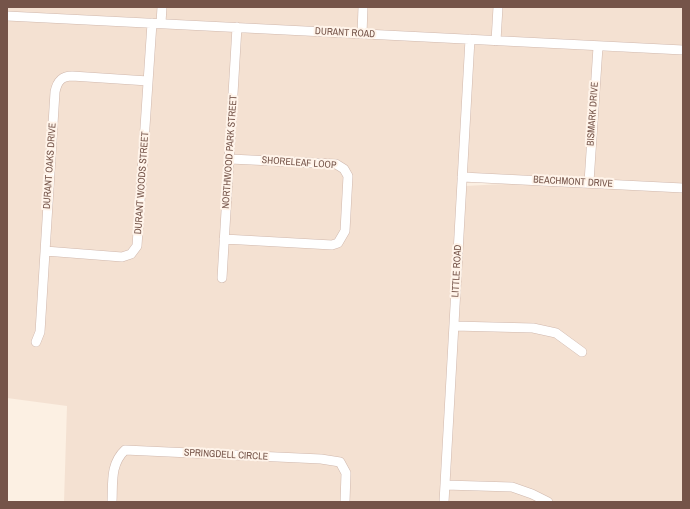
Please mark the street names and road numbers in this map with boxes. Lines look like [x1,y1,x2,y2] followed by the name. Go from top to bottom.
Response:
[315,25,375,41] street label: DURANT ROAD
[585,82,601,146] street label: BISMARK DRIVE
[220,95,240,209] street label: NORTHWOOD PARK STREET
[41,122,59,210] street label: DURANT OAKS DRIVE
[132,131,152,235] street label: DURANT WOODS STREET
[261,154,337,172] street label: SHORELEAF LOOP
[533,174,613,190] street label: BEACHMONT DRIVE
[450,244,464,298] street label: LITTLE ROAD
[184,447,268,463] street label: SPRINGDELL CIRCLE

